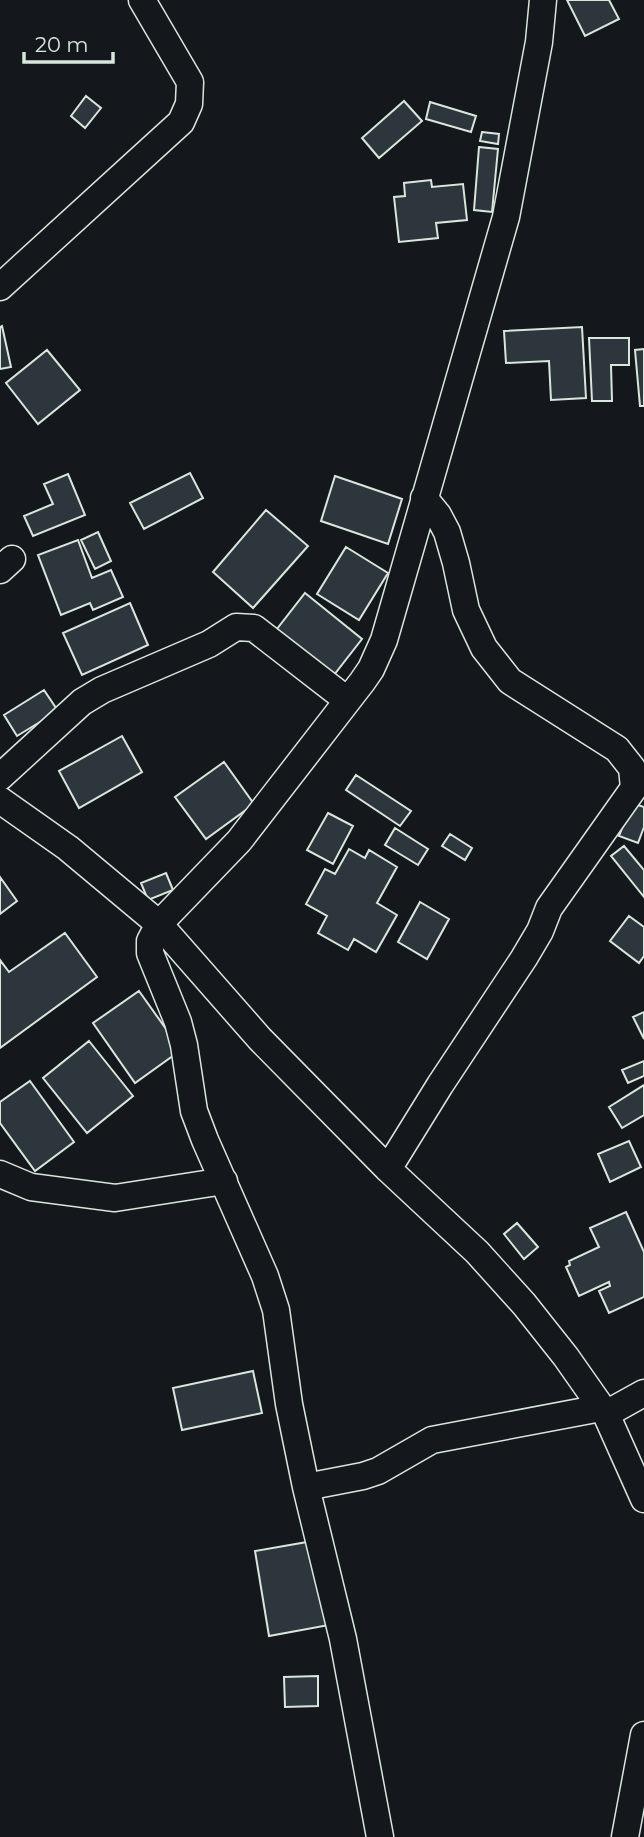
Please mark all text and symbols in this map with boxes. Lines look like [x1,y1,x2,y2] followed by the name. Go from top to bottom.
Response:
[24,21,114,65] scale bar
[35,32,89,57] text: 20 m

